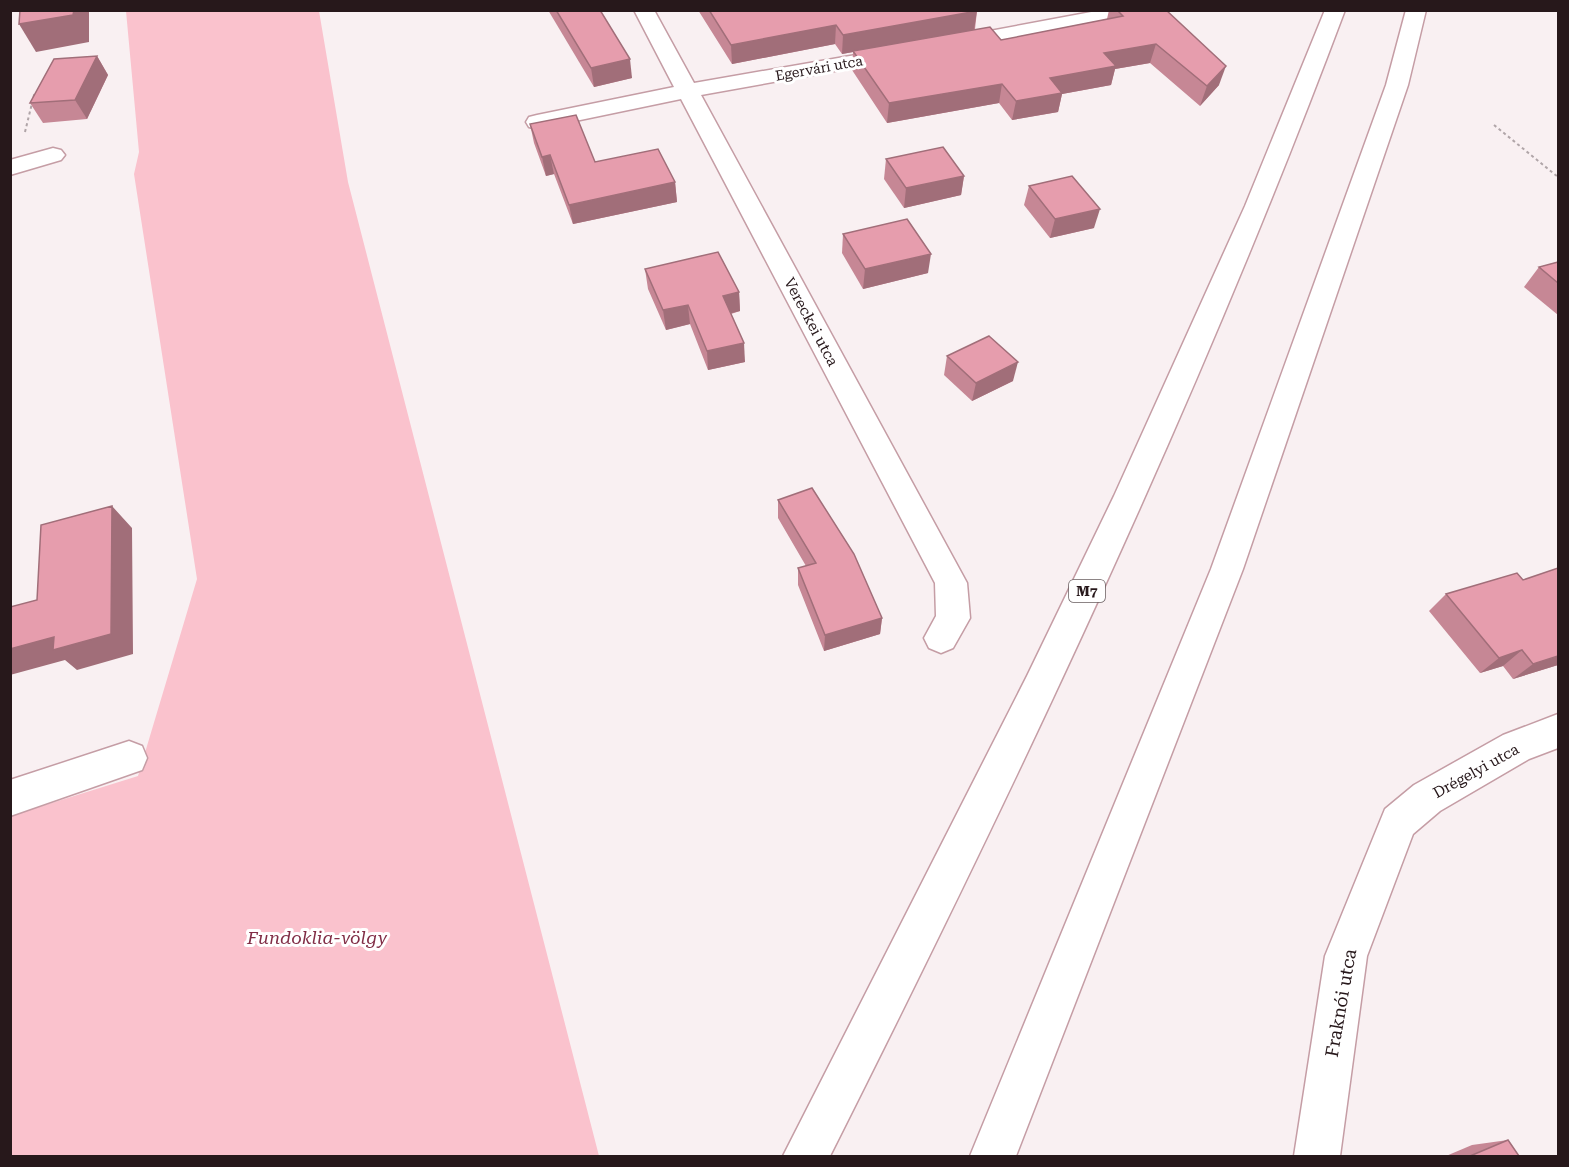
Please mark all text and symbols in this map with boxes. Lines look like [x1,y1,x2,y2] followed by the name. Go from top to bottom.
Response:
[774,52,864,84] street label: Egervári utca
[780,275,842,369] street label: Vereckei utca
[1069,580,1105,602] road number: M7
[1430,740,1522,802] street label: Drégelyi utca
[246,927,388,948] park label: Fundoklia-völgy
[1321,947,1360,1059] street label: Fraknói utca

